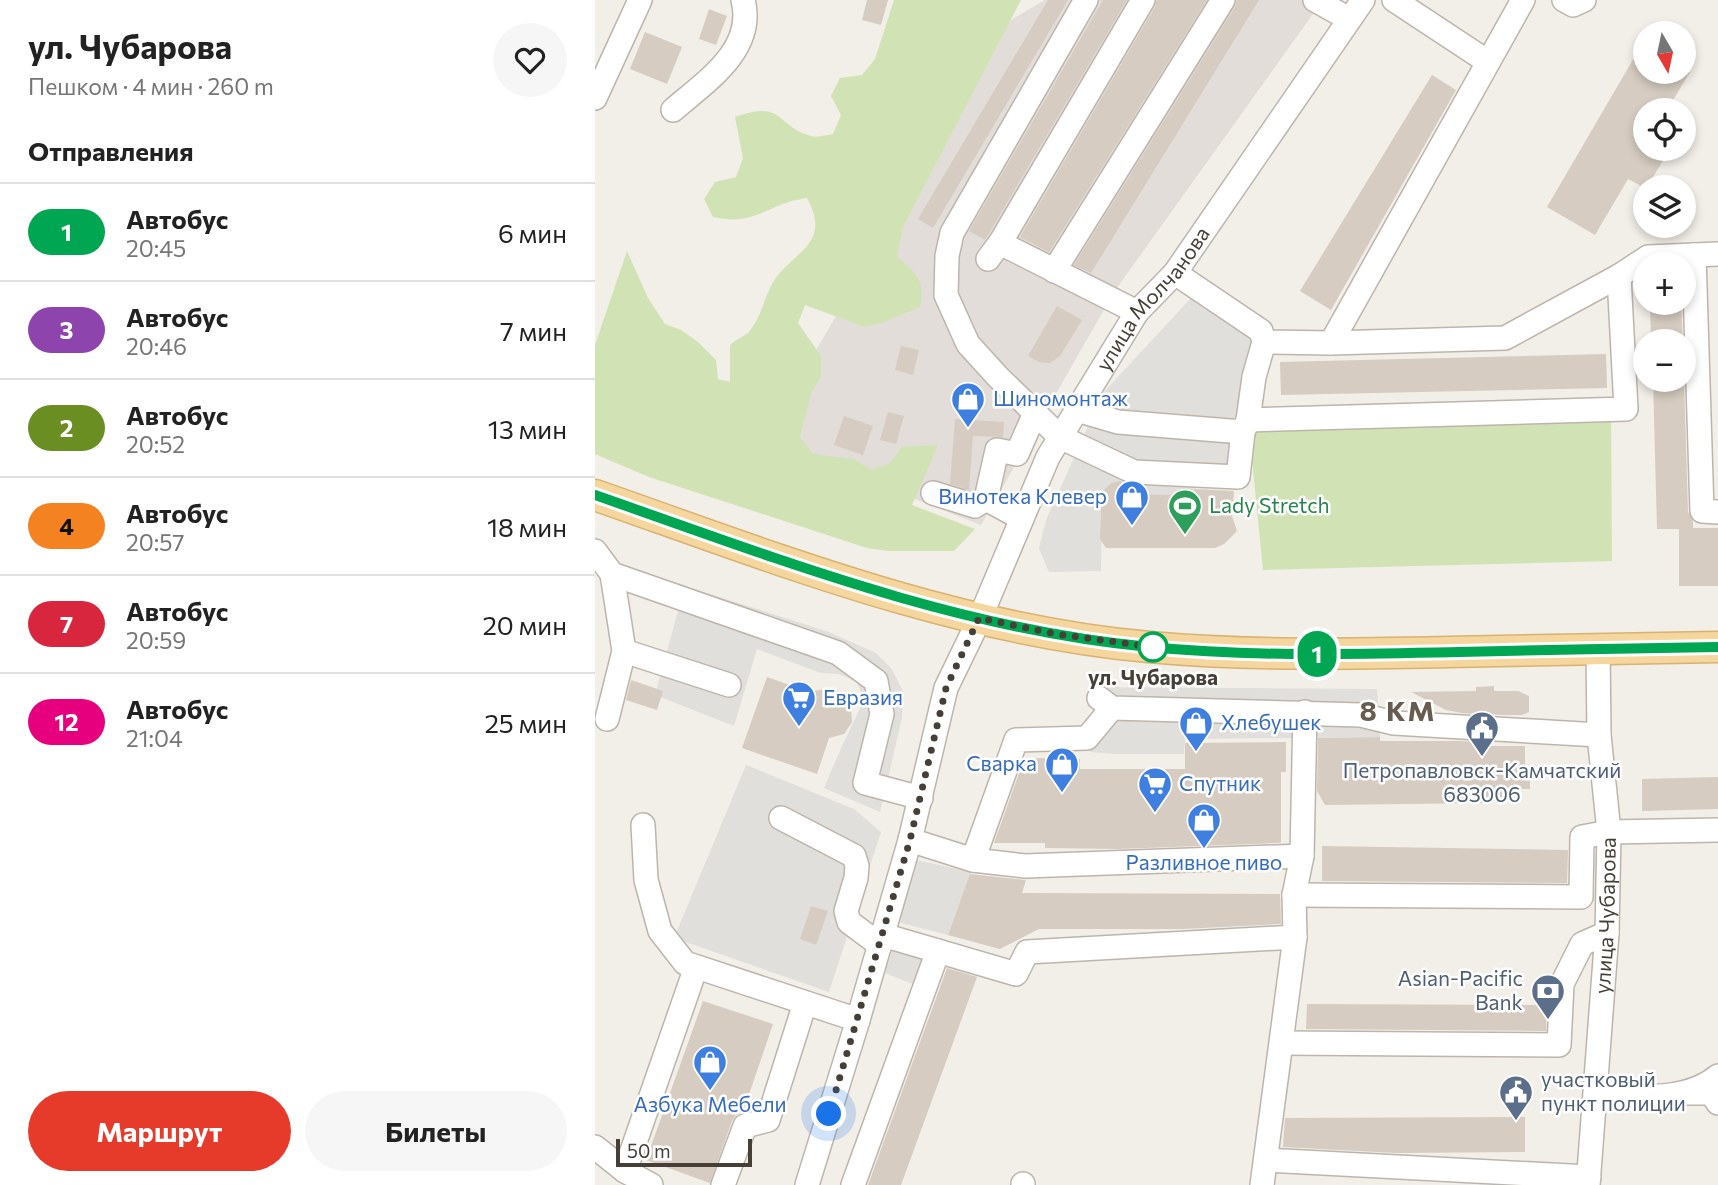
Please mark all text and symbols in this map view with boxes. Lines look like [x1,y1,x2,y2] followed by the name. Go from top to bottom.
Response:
[1633,21,1696,84] north arrow
[1633,21,1696,392] map controls
[493,23,567,97] button: heart
[28,25,232,66] text: ул. Чубарова
[28,72,274,100] text: Пешком · 4 мин · 260 m
[1633,98,1696,161] button: locate
[28,135,194,166] text: Отправления
[1633,175,1696,238] button: layers
[126,203,228,234] text: Автобус
[61,217,72,246] text: 1
[498,217,567,248] text: 6 мин
[1090,221,1214,375] street label: улица Молчанова
[126,234,186,262] text: 20:45
[1633,252,1696,315] button: +
[126,301,228,332] text: Автобус
[60,315,73,344] text: 3
[500,315,567,346] text: 7 мин
[1633,329,1696,392] button: −
[126,332,187,360] text: 20:46
[949,380,987,429] shop icon: Шиномонтаж
[993,385,1129,410] place label: Шиномонтаж
[126,399,228,430] text: Автобус
[60,413,73,442] text: 2
[488,413,567,444] text: 13 мин
[126,430,185,458] text: 20:52
[1113,478,1151,527] shop icon: Винотека Клевер
[938,483,1107,508] place label: Винотека Клевер
[1166,487,1204,536] sports icon: Lady Stretch
[1209,492,1330,517] place label: Lady Stretch
[126,497,228,528] text: Автобус
[59,511,74,540] text: 4
[487,511,567,542] text: 18 мин
[126,528,184,556] text: 20:57
[126,595,228,626] text: Автобус
[60,609,73,638] text: 7
[482,609,567,640] text: 20 мин
[126,626,186,654] text: 20:59
[1294,631,1340,677] line badge: 1
[1138,632,1168,662] marker: ул. Чубарова
[1312,639,1322,668] text: 1
[1088,664,1218,689] place label: ул. Чубарова
[780,679,818,728] supermarket icon: Евразия
[823,684,903,709] place label: Евразия
[126,693,228,724] text: Автобус
[1359,693,1437,727] district label: 8 КМ
[1177,704,1215,753] shop icon: Хлебушек
[54,707,79,736] text: 12
[484,707,567,738] text: 25 мин
[1221,709,1321,734] place label: Хлебушек
[1463,709,1501,758] public building icon: Петропавловск-Камчатский 683006
[126,724,183,752] text: 21:04
[1043,745,1081,794] shop icon: Сварка
[966,750,1037,775] place label: Сварка
[1343,757,1621,806] place label: Петропавловск-Камчатский 683006
[1136,765,1174,814] supermarket icon: Спутник
[1179,770,1261,795] place label: Спутник
[1185,801,1223,850] shop icon: Разливное пиво
[1588,837,1620,995] street label: улица Чубарова
[1126,849,1282,874] place label: Разливное пиво
[1398,965,1523,1014] place label: Asian-Pacific Bank
[1529,972,1567,1021] bank icon: Asian-Pacific Bank
[691,1043,729,1092] shop icon: Азбука Мебели
[1541,1066,1686,1115] place label: участковый пункт полиции
[1497,1073,1535,1122] public building icon: участковый пункт полиции
[28,1091,291,1171] button: Маршрут
[305,1091,567,1171] button: Билеты
[633,1091,787,1116] place label: Азбука Мебели
[811,1096,846,1131] your location
[616,1136,753,1168] scale bar
[627,1139,671,1162] text: 50 m

